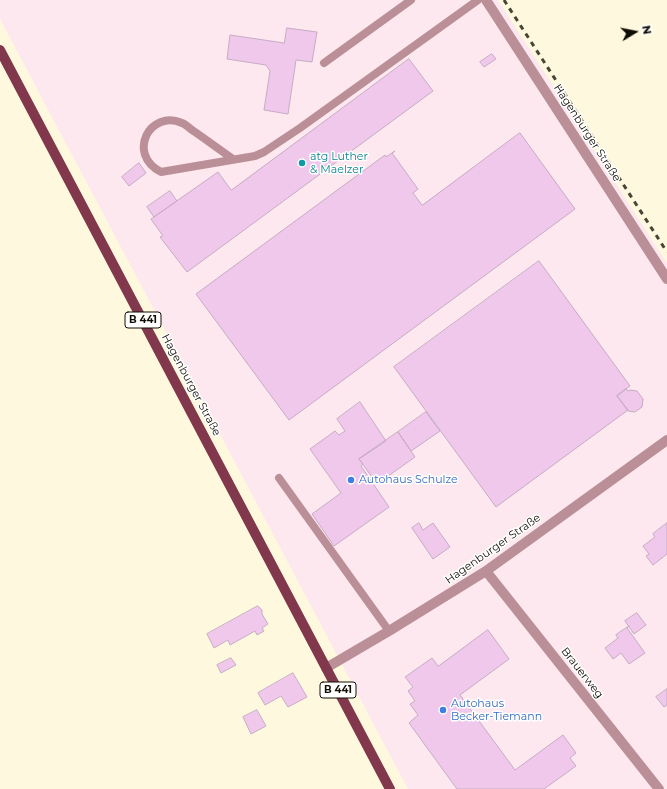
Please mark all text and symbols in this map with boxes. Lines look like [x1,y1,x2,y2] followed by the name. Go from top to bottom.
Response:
[615,12,655,52] north arrow
[639,24,654,36] text: N
[551,82,623,184] street label: Hagenburger Straße
[310,150,368,176] place label: atg Luther & Maelzer
[297,158,307,168] marker: atg Luther & Maelzer
[125,312,161,328] road number: B 441
[159,332,223,438] street label: Hagenburger Straße
[359,473,458,487] place label: Autohaus Schulze
[346,475,356,485] marker: Autohaus Schulze
[443,511,543,587] street label: Hagenburger Straße
[558,645,606,701] street label: Brauerweg
[320,682,356,698] road number: B 441
[451,697,542,723] place label: Autohaus Becker-Tiemann
[438,705,448,715] marker: Autohaus Becker-Tiemann

